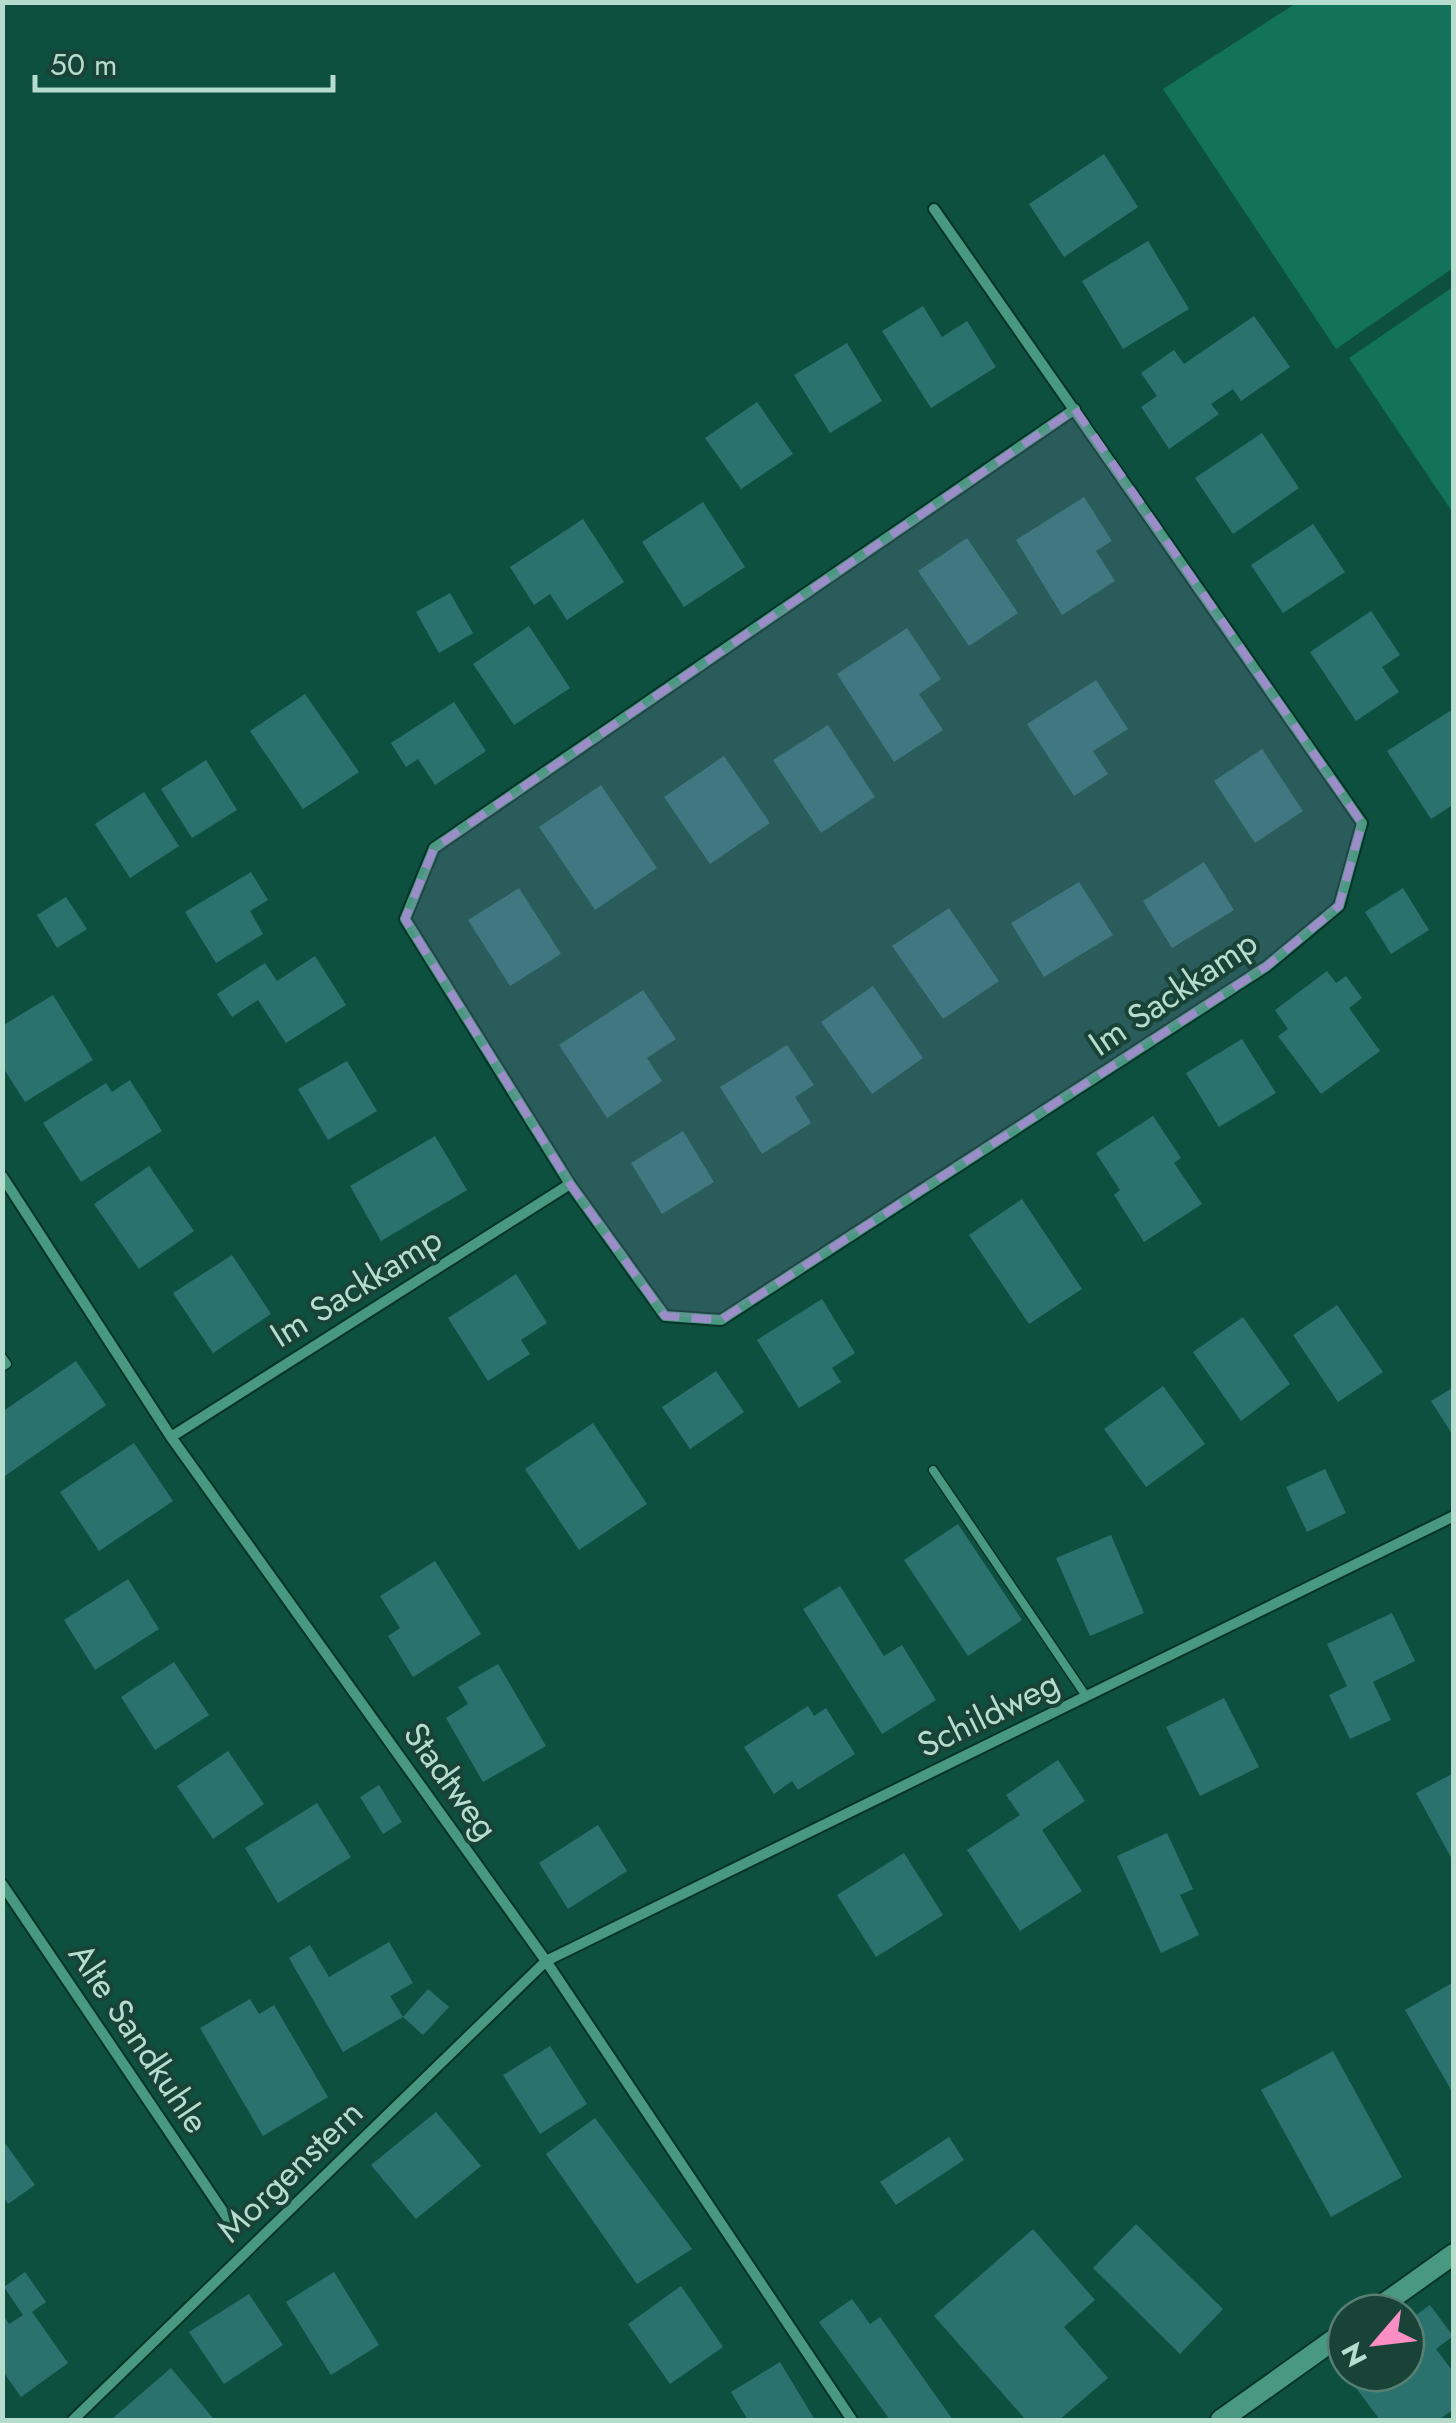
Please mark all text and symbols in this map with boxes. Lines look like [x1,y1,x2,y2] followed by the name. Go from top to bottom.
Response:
[35,30,332,92] scale bar
[50,43,117,86] text: 50 m
[1079,918,1267,1068] street label: Im Sackkamp
[260,1214,452,1360] street label: Im Sackkamp
[908,1658,1068,1770] street label: Schildweg
[391,1712,511,1850] street label: Stadtweg
[57,1933,221,2143] street label: Alte Sandkuhle
[206,2088,374,2254] street label: Morgenstern
[1326,2293,1426,2393] north arrow
[1331,2335,1378,2374] text: N

